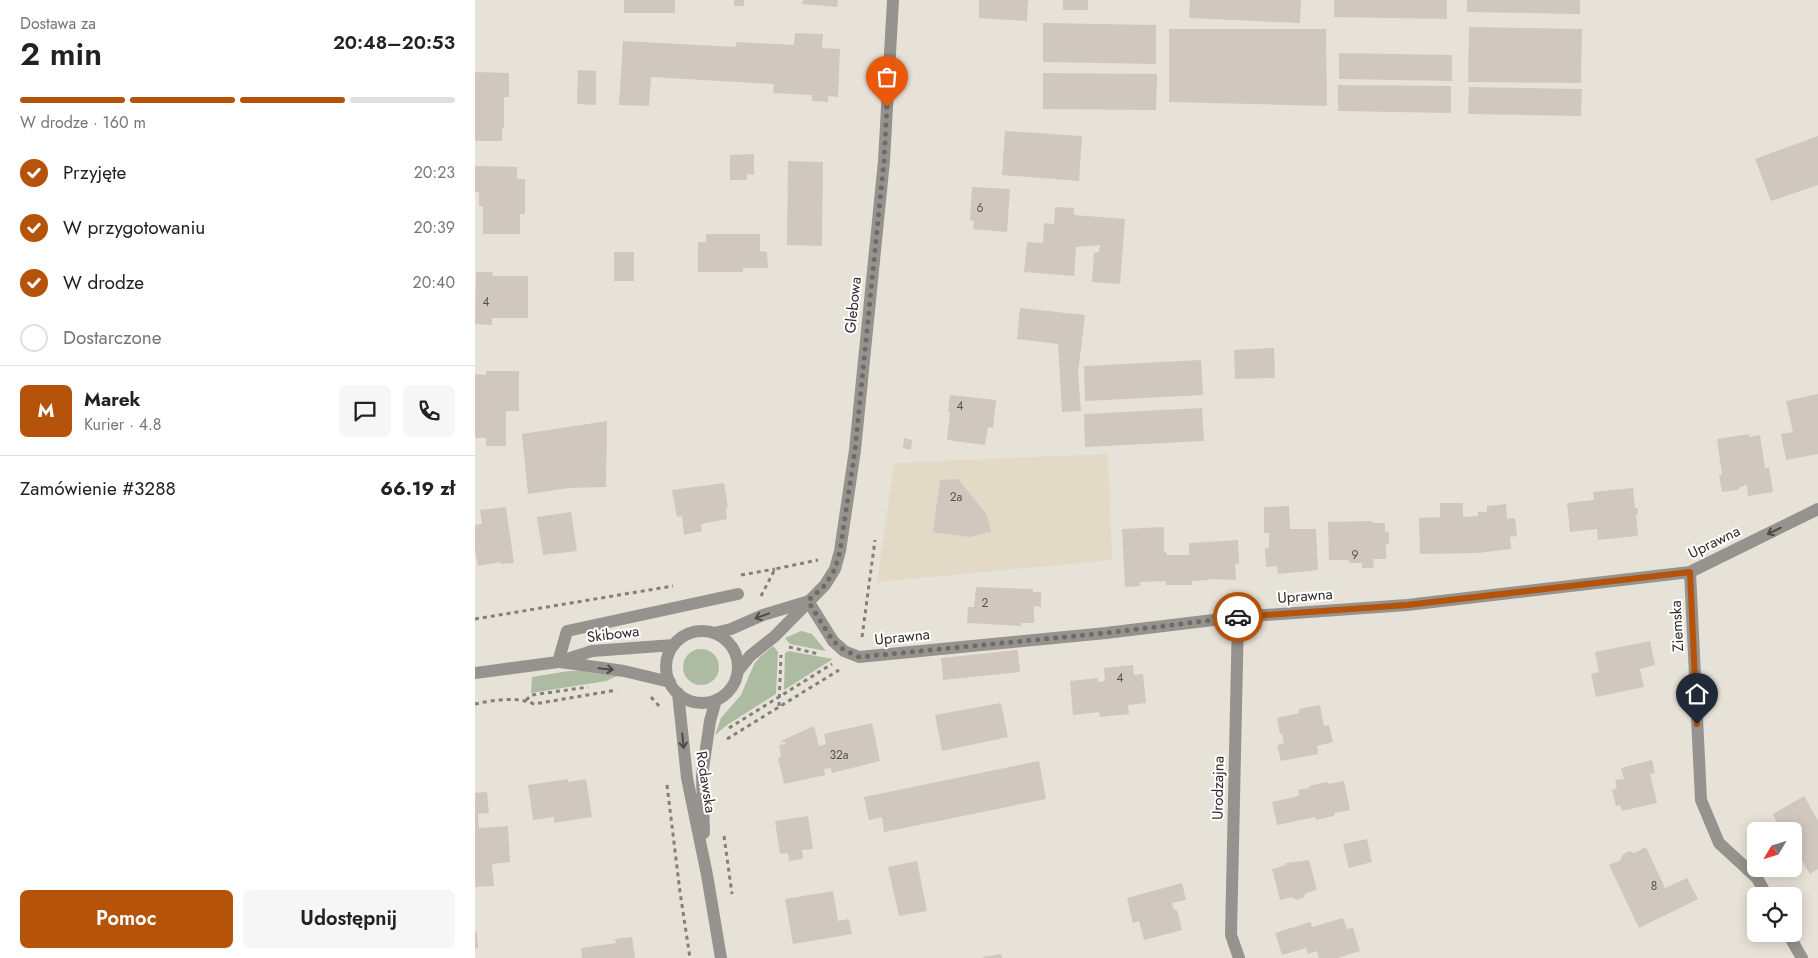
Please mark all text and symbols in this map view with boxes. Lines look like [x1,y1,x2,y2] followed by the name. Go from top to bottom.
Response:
[20,12,96,35] text: Dostawa za
[333,29,455,56] text: 20:48–20:53
[20,31,102,77] text: 2 min
[866,56,908,107] pin
[873,63,901,91] icon: bag
[20,111,146,134] text: W drodze · 160 m
[20,159,48,187] icon: check
[63,159,126,186] text: Przyjęte
[414,161,455,184] text: 20:23
[977,199,984,217] house number: 6
[20,214,48,242] icon: check
[63,214,205,241] text: W przygotowaniu
[414,216,455,239] text: 20:39
[20,269,48,297] icon: check
[63,269,144,296] text: W drodze
[413,271,455,294] text: 20:40
[839,276,867,334] street label: Glebowa
[483,293,490,311] house number: 4
[63,324,162,351] text: Dostarczone
[339,385,391,437] button: chat
[403,385,455,437] button: phone
[84,386,141,413] text: Marek
[38,397,54,424] text: M
[957,397,964,415] house number: 4
[84,413,162,436] text: Kurier · 4.8
[20,475,176,502] text: Zamówienie #3288
[380,475,455,502] text: 66.19 zł
[950,488,963,506] house number: 2a
[1684,520,1744,564] street label: Uprawna
[1767,526,1782,536] one-way arrow
[1352,546,1359,564] house number: 9
[1277,583,1333,609] street label: Uprawna
[1213,592,1263,642] courier
[982,594,989,612] house number: 2
[1665,600,1689,652] street label: Ziemska
[1224,603,1252,631] icon: car
[755,612,770,621] one-way arrow
[586,620,640,648] street label: Skibowa
[873,623,931,651] street label: Uprawna
[597,664,613,674] one-way arrow
[1117,669,1124,687] house number: 4
[1676,673,1718,724] pin
[1683,680,1711,708] icon: home
[679,733,688,749] one-way arrow
[829,746,849,764] house number: 32a
[690,749,722,815] street label: Rodawska
[1206,756,1230,820] street label: Urodzajna
[1747,822,1803,878] north arrow
[1747,822,1802,942] map controls
[1651,877,1657,895] house number: 8
[1747,887,1802,942] button: locate
[20,890,233,948] button: Pomoc
[243,890,455,948] button: Udostępnij

